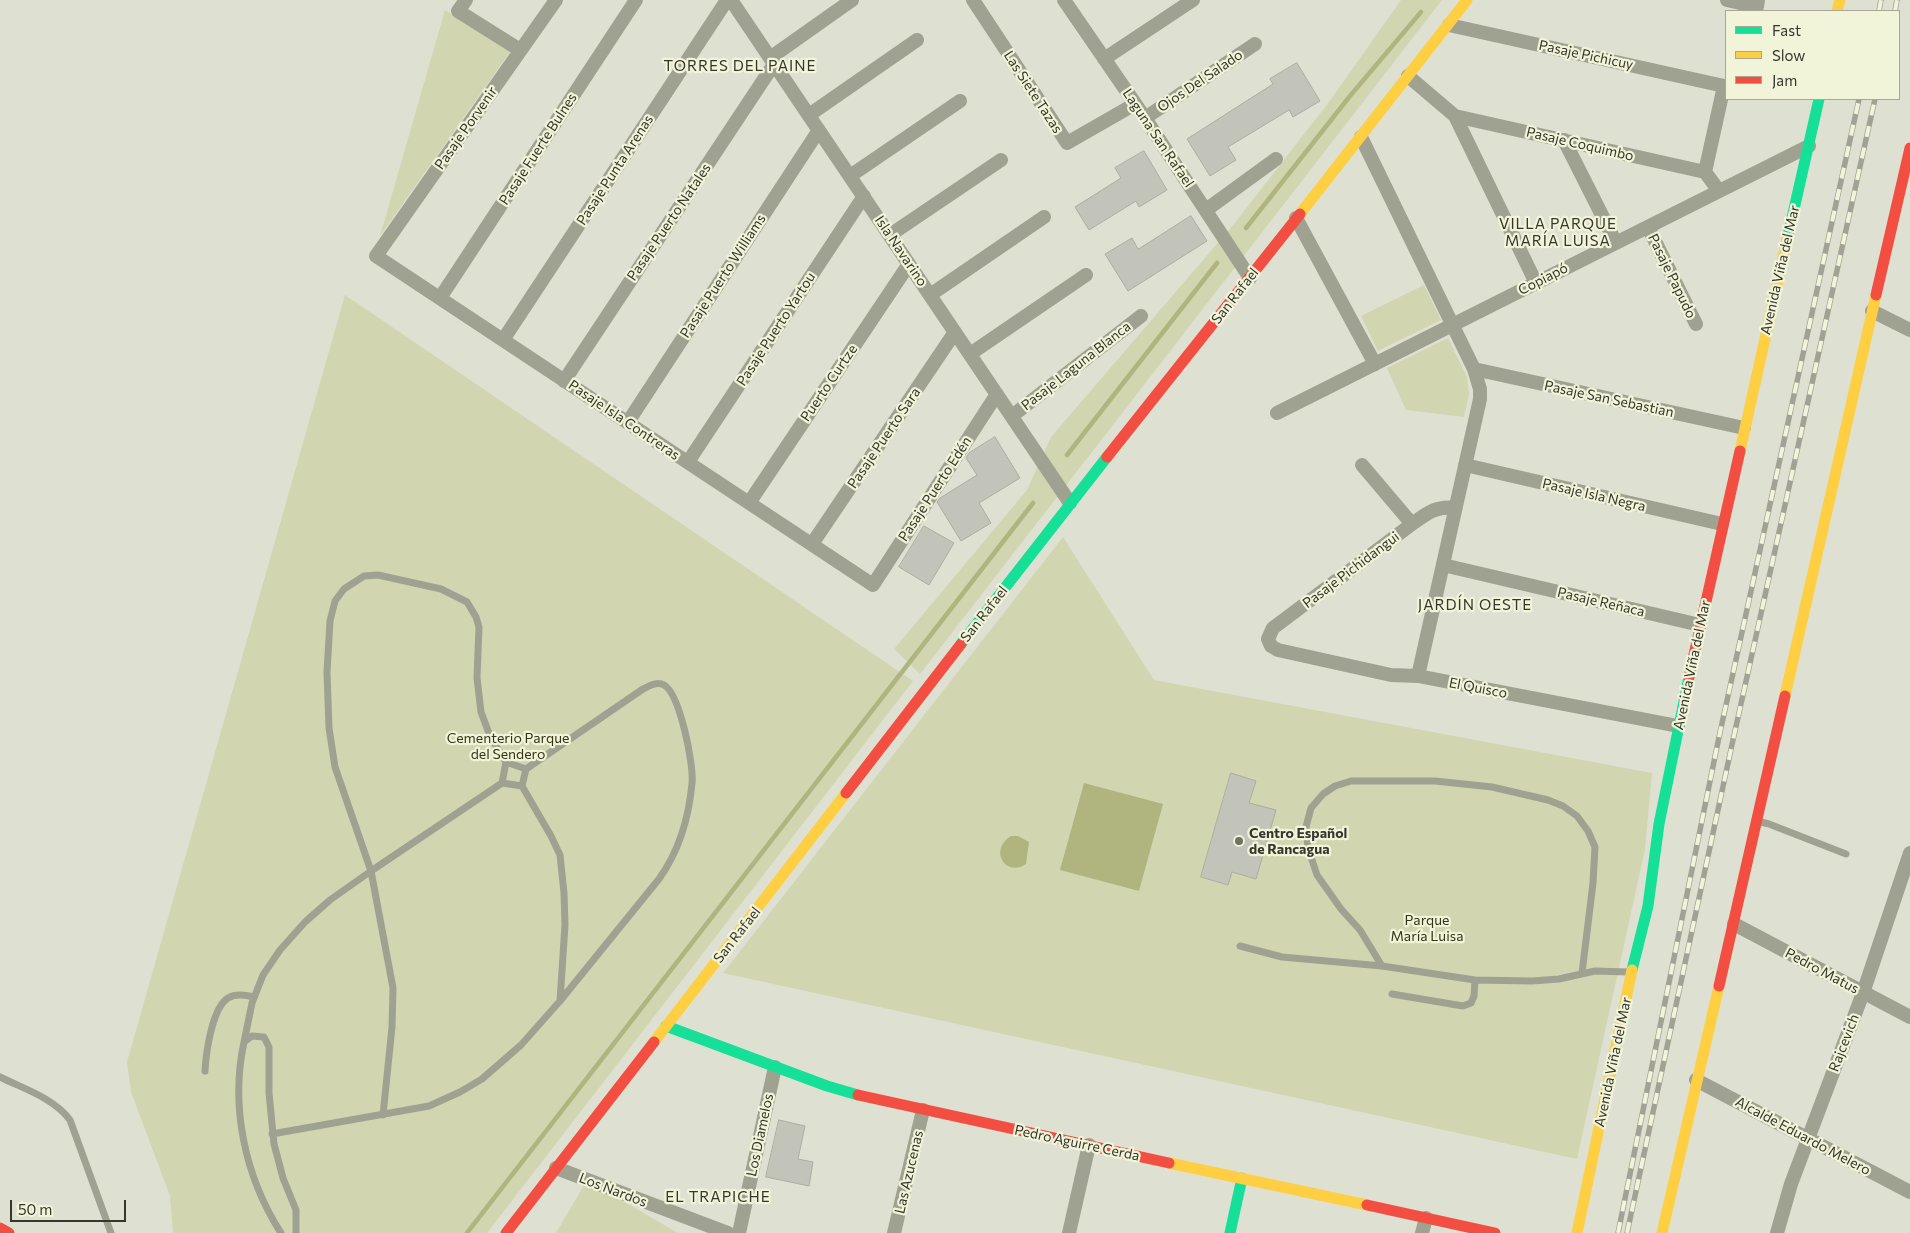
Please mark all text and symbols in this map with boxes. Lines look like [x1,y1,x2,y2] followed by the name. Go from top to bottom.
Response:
[1725,10,1900,100] legend
[1772,21,1801,39] text: Fast
[1537,37,1635,73] street label: Pasaje Pichicuy
[1154,46,1246,116] street label: Ojos Del Salado
[1772,46,1805,64] text: Slow
[1000,48,1066,136] street label: Las Siete Tazas
[662,57,818,75] district label: TORRES DEL PAINE
[1772,71,1797,89] text: Jam
[431,83,501,173] street label: Pasaje Porvenir
[1119,85,1197,191] street label: Laguna San Rafael
[496,90,580,208] street label: Pasaje Fuerte Bulnes
[573,112,657,228] street label: Pasaje Punta Arenas
[1525,123,1635,165] street label: Pasaje Coquimbo
[623,160,715,284] street label: Pasaje Puerto Natales
[1757,204,1803,336] street label: Avenida Viña del Mar
[677,211,769,341] street label: Pasaje Puerto Williams
[871,213,931,289] street label: Isla Navarino
[1498,215,1618,250] district label: VILLA PARQUE MARÍA LUISA
[1644,231,1700,321] street label: Pasaje Papudo
[1515,259,1571,299] street label: Copiapó
[1208,265,1262,327] street label: San Rafael
[733,269,819,389] street label: Pasaje Puerto Yartou
[1018,318,1134,414] street label: Pasaje Laguna Blanca
[797,341,861,425] street label: Puerto Curtze
[565,376,683,464] street label: Pasaje Isla Contreras
[1543,377,1675,421] street label: Pasaje San Sebastian
[844,384,924,492] street label: Pasaje Puerto Sara
[895,433,975,545] street label: Pasaje Puerto Edén
[1541,475,1647,515] street label: Pasaje Isla Negra
[1299,528,1403,612] street label: Pasaje Pichidangui
[957,583,1011,645] street label: San Rafael
[1556,584,1646,620] street label: Pasaje Reñaca
[1416,596,1534,614] district label: JARDÍN OESTE
[1670,599,1714,731] street label: Avenida Viña del Mar
[1447,674,1509,702] street label: El Quisco
[447,730,569,762] park label: Cementerio Parque del Sendero
[1249,825,1347,858] place label: Centro Español de Rancagua
[1233,835,1245,847] marker: Centro Español de Rancagua
[710,904,764,966] street label: San Rafael
[1391,912,1463,944] park label: Parque María Luisa
[1782,945,1862,997] street label: Pedro Matus
[1591,996,1635,1128] street label: Avenida Viña del Mar
[1825,1012,1863,1074] street label: Rajcevich
[743,1092,777,1178] street label: Los Diamelos
[1733,1093,1873,1179] street label: Alcalde Eduardo Melero
[1013,1122,1141,1164] street label: Pedro Aguirre Cerda
[891,1129,927,1215] street label: Las Azucenas
[577,1169,649,1211] street label: Los Nardos
[664,1188,772,1206] district label: EL TRAPICHE
[12,1190,129,1222] scale bar
[18,1200,52,1218] text: 50 m

